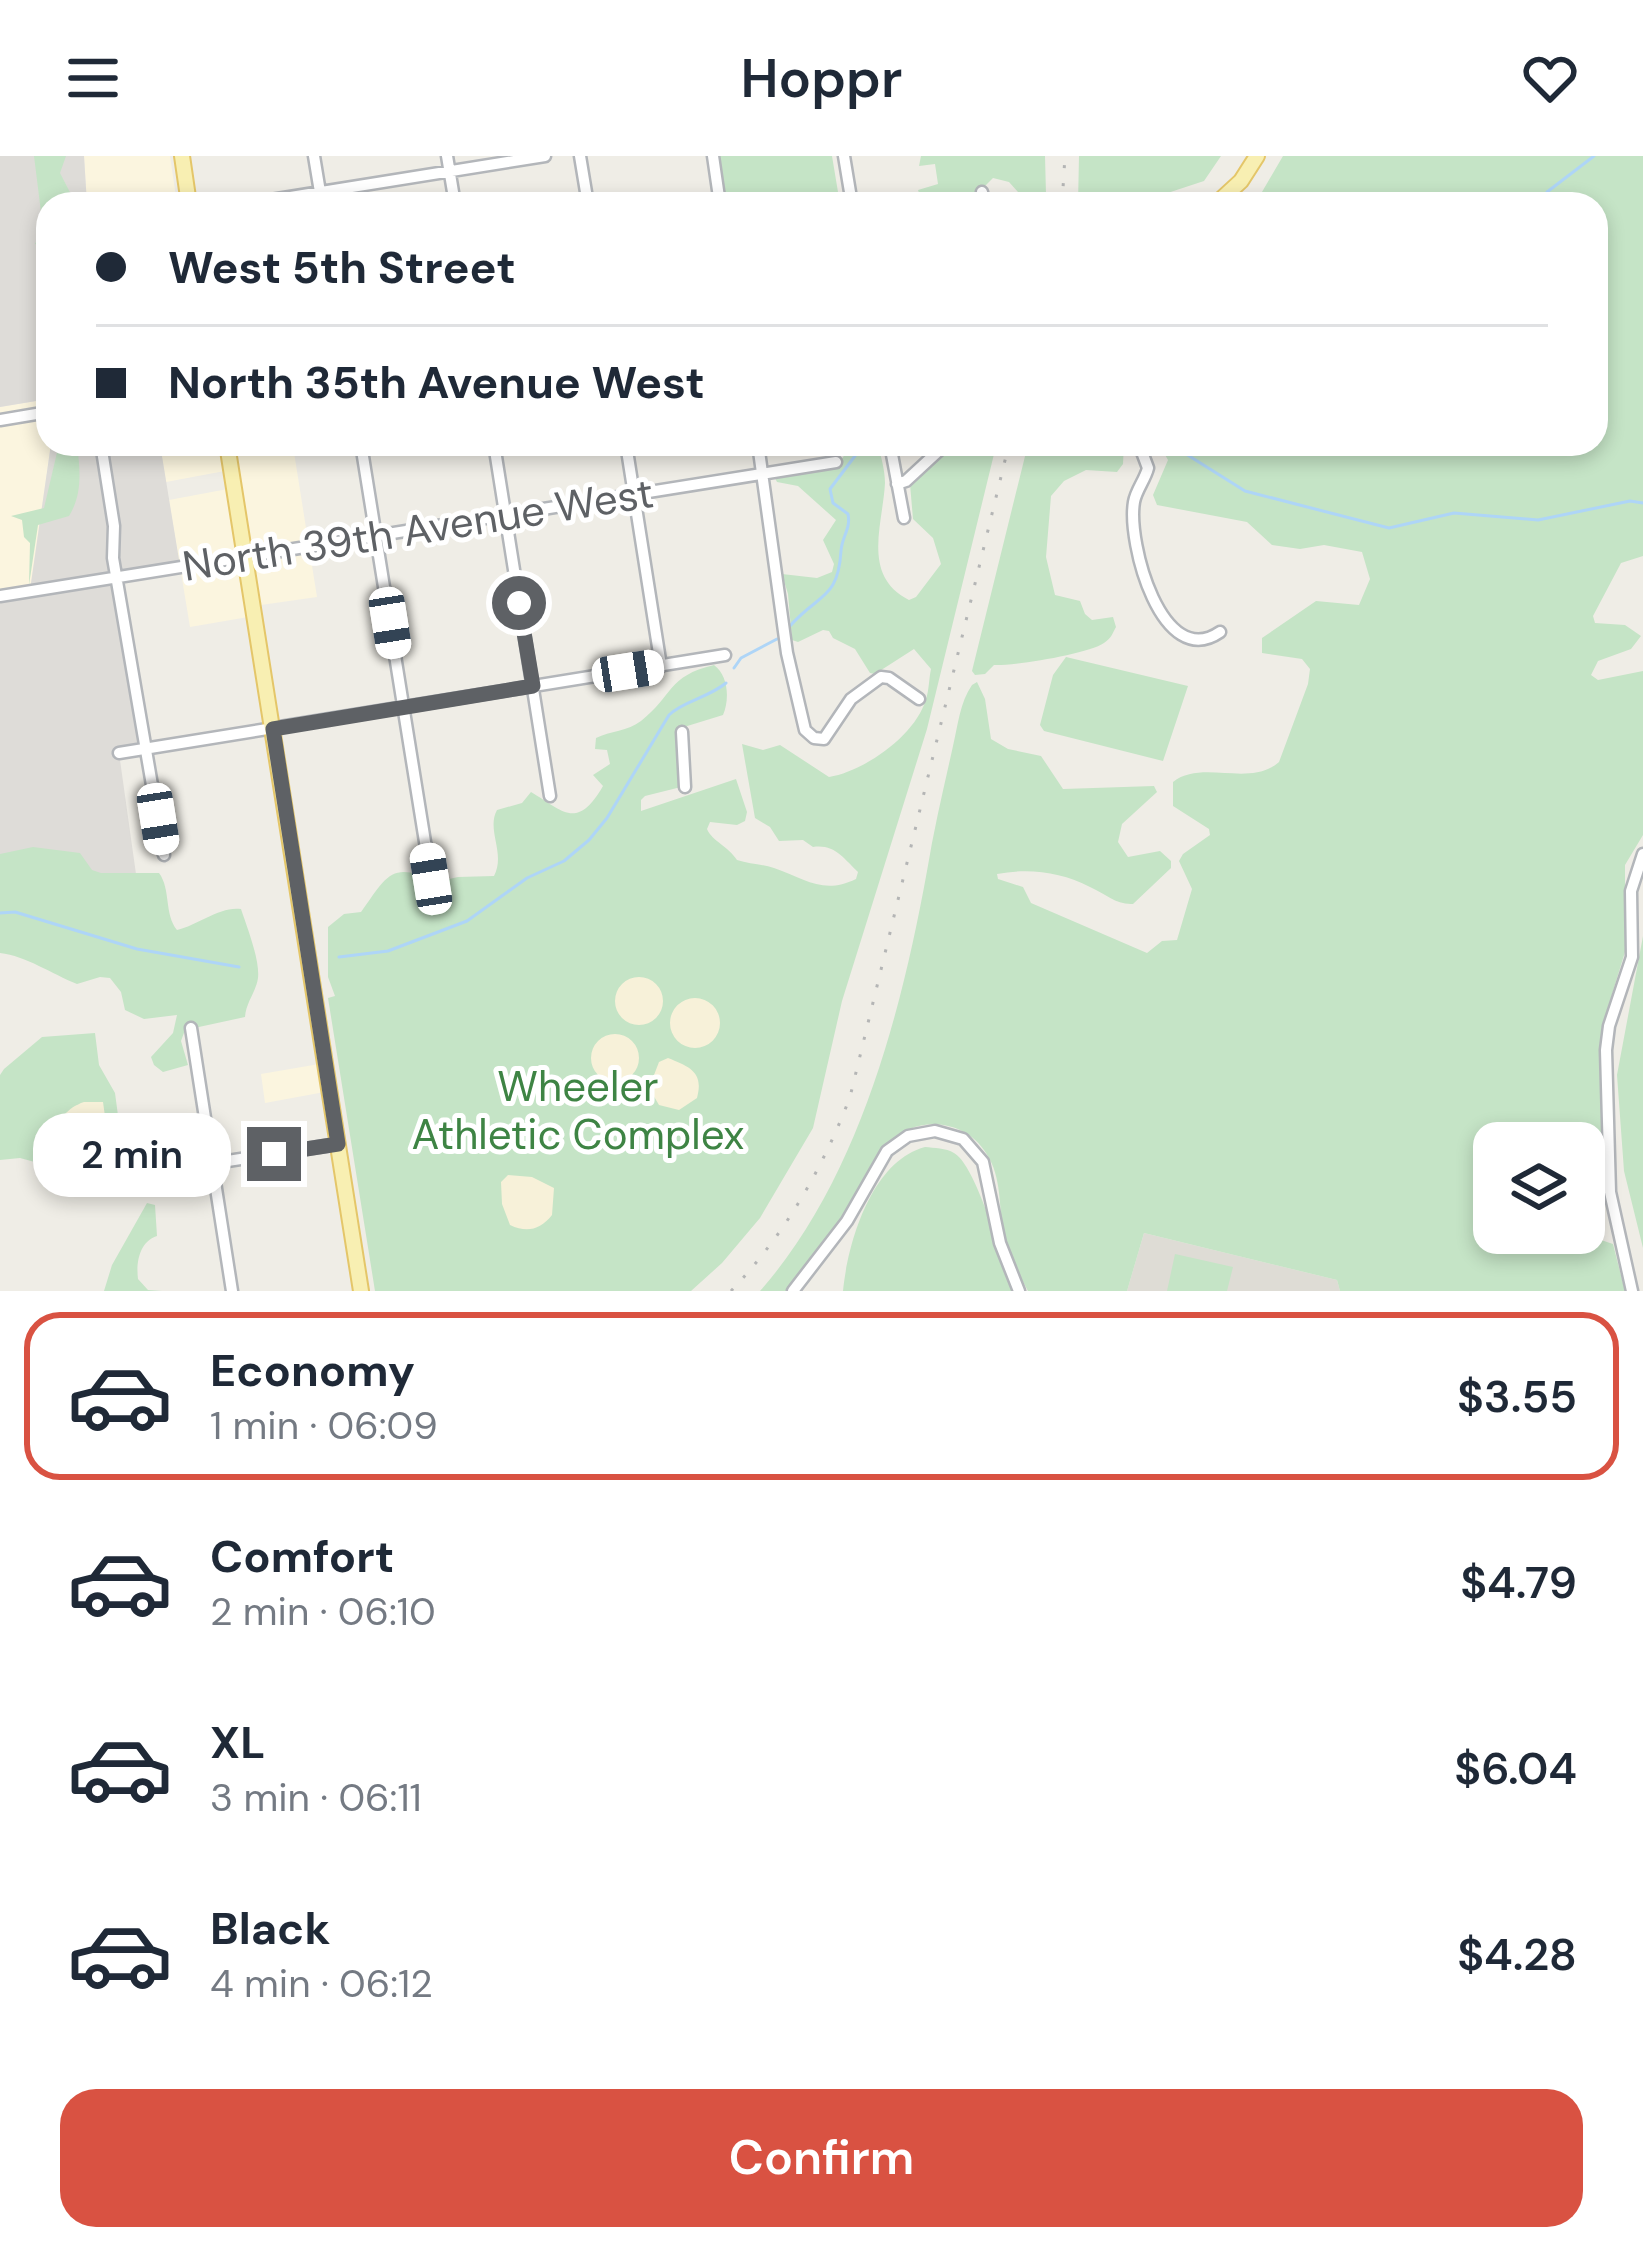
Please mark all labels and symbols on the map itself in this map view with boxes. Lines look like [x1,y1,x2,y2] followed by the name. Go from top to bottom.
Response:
[179,465,657,594] street label: North 39th Avenue West
[492,576,546,630] route start
[367,585,413,661] car
[590,648,666,694] car
[135,781,181,857] car
[408,841,454,917] car
[412,1059,744,1162] park label: Wheeler Athletic Complex
[34,1112,232,1196] callout: 2 min
[247,1127,301,1181] route end

